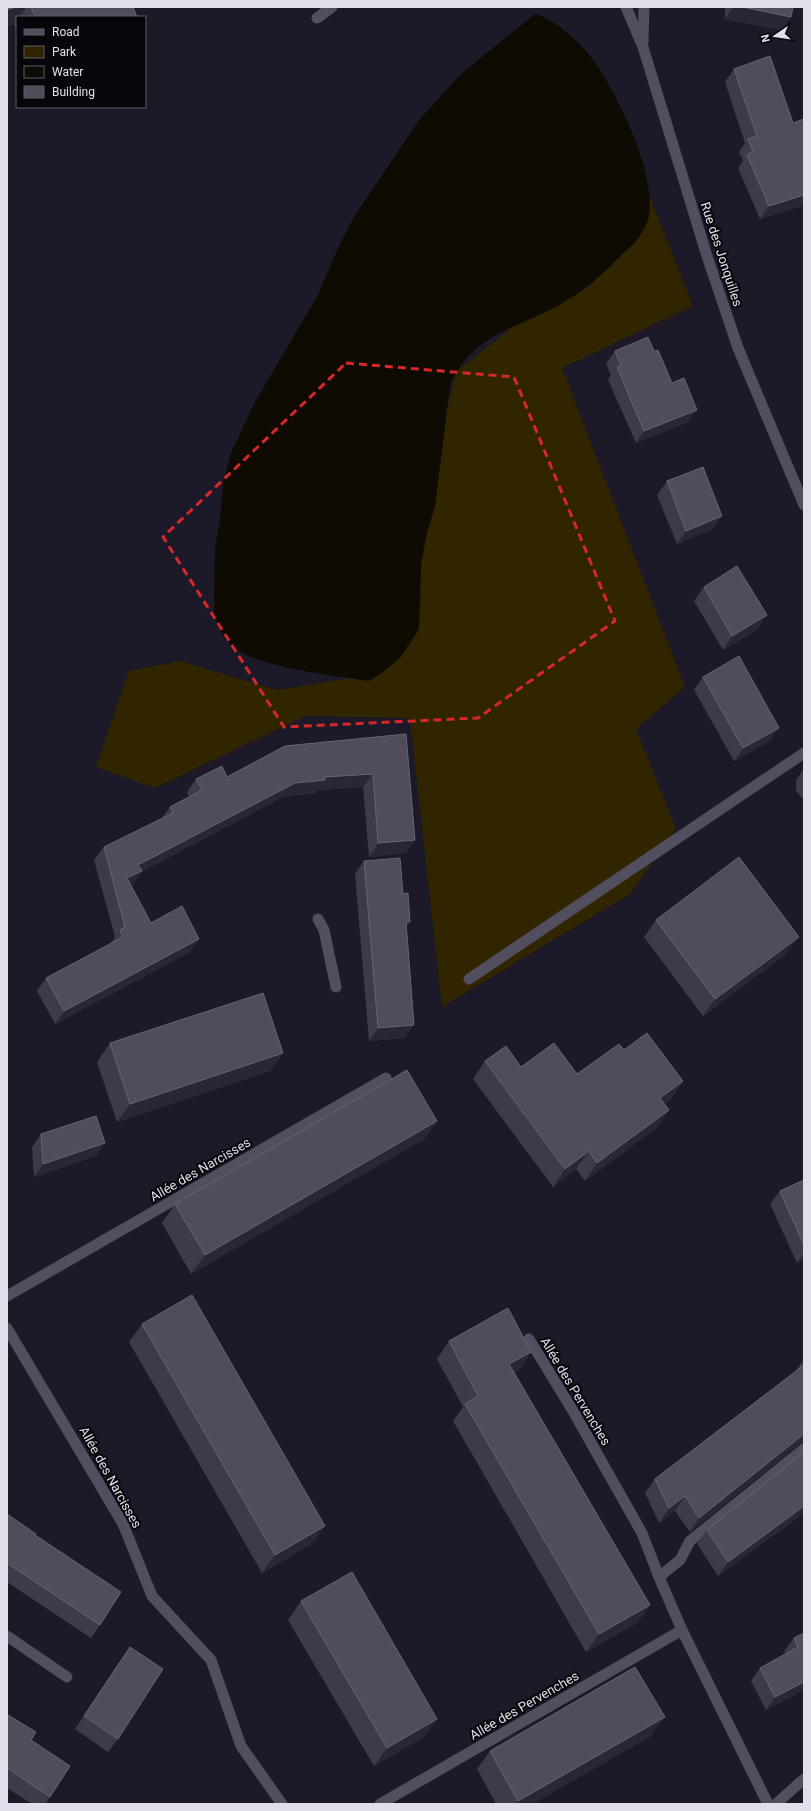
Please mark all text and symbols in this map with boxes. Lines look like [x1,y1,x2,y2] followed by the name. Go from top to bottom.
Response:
[16,16,146,108] legend
[755,16,795,56] north arrow
[52,25,80,39] text: Road
[758,33,773,43] text: N
[52,45,77,59] text: Park
[52,65,83,79] text: Water
[52,85,95,99] text: Building
[698,200,746,309] street label: Rue des Jonquilles
[147,1134,253,1204] street label: Allée des Narcisses
[537,1335,614,1448] street label: Allée des Pervenches
[76,1424,145,1531] street label: Allée des Narcisses
[467,1668,582,1743] street label: Allée des Pervenches

